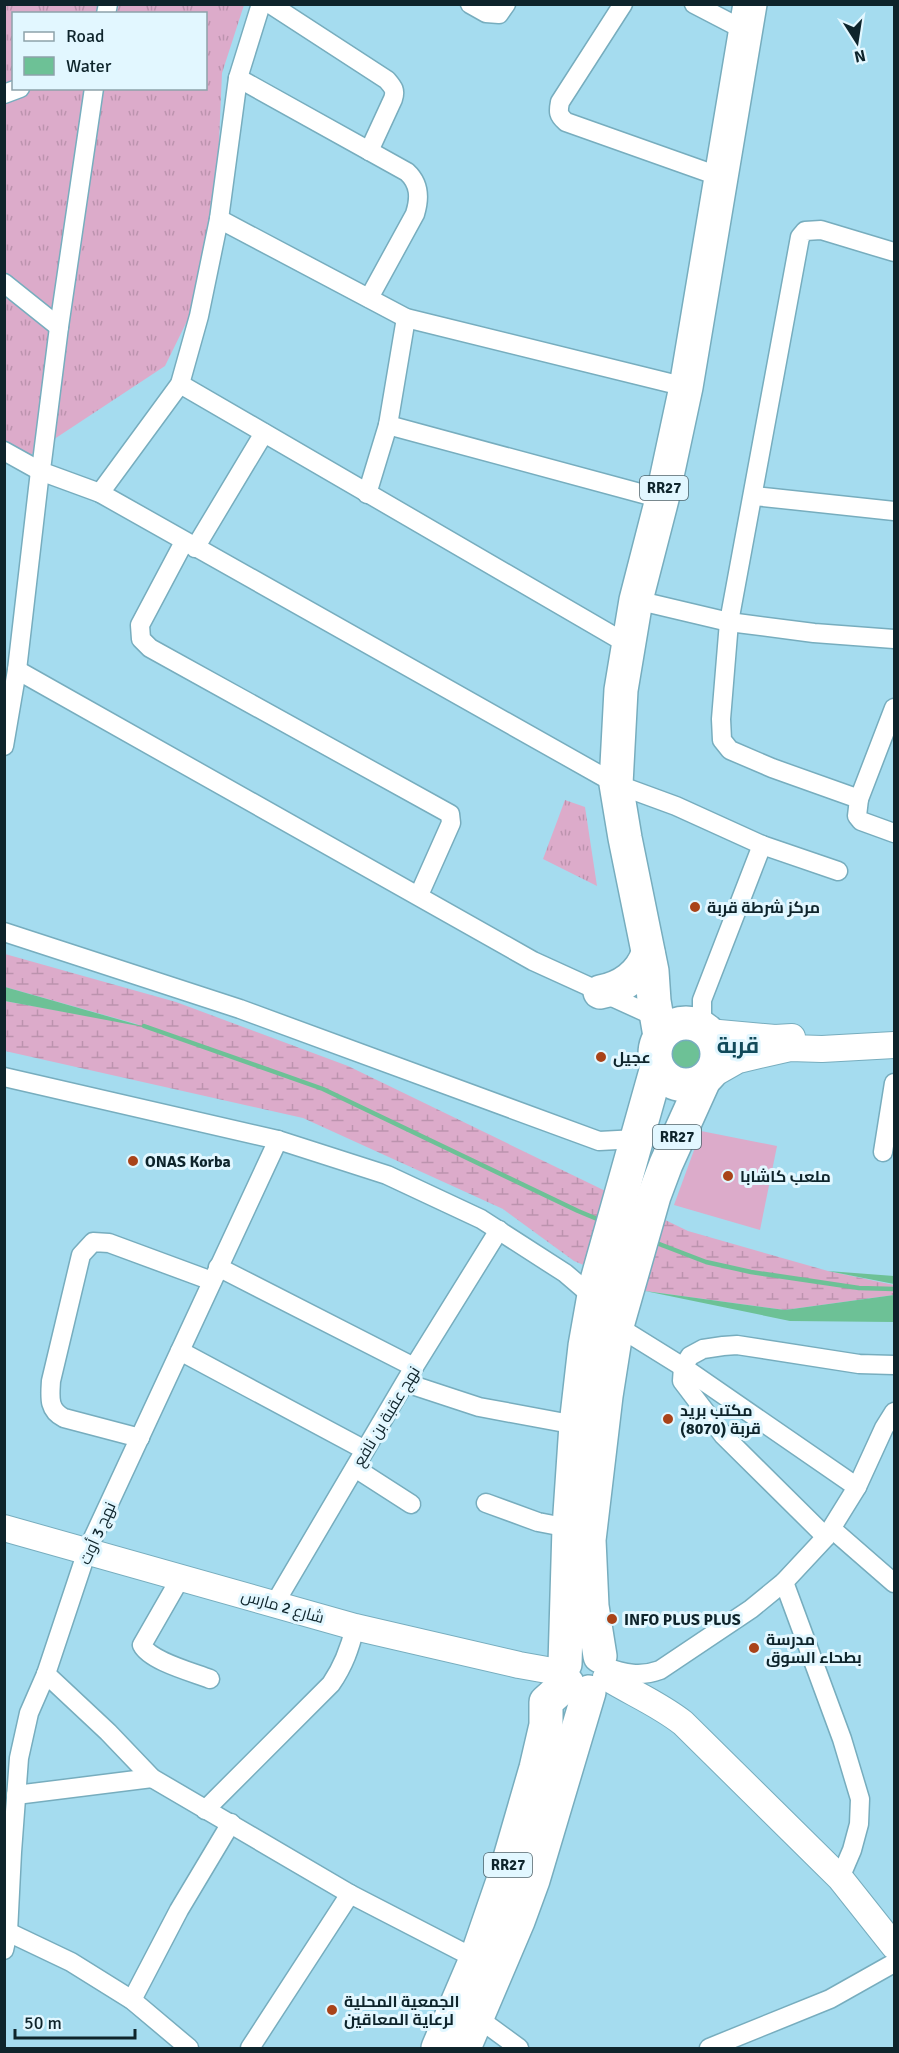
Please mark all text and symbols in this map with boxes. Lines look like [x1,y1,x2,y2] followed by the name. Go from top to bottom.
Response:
[12,12,207,90] legend
[827,12,887,72] north arrow
[66,25,105,47] text: Road
[852,45,867,67] text: N
[66,55,112,77] text: Water
[640,476,688,500] road number: RR27
[707,898,820,918] place label: مركز شرطة قربة
[688,900,702,914] marker: مركز شرطة قربة
[717,1032,759,1059] district label: قربة
[613,1048,651,1068] place label: عجيل
[594,1050,608,1064] marker: عجيل
[653,1125,701,1149] road number: RR27
[145,1152,231,1172] place label: ONAS Korba
[126,1154,140,1168] marker: ONAS Korba
[740,1167,831,1187] place label: ملعب كاشابا
[721,1169,735,1183] marker: ملعب كاشابا
[349,1363,425,1471] street label: نهج عقبة بن نافع
[680,1401,761,1439] place label: مكتب بريد قربة (8070)
[661,1412,675,1426] marker: مكتب بريد قربة (8070)
[75,1499,121,1568] street label: نهج 3 أوت
[239,1586,326,1629] street label: شارع 2 مارس
[624,1610,741,1630] place label: INFO PLUS PLUS
[605,1612,619,1626] marker: INFO PLUS PLUS
[766,1630,862,1668] place label: مدرسة بطحاء السوق
[747,1641,761,1655] marker: مدرسة بطحاء السوق
[484,1853,532,1877] road number: RR27
[344,1992,459,2030] place label: الجمعية المحلية لرعاية المعاقين
[15,2002,135,2040] scale bar
[325,2003,339,2017] marker: الجمعية المحلية لرعاية المعاقين
[24,2012,62,2034] text: 50 m

